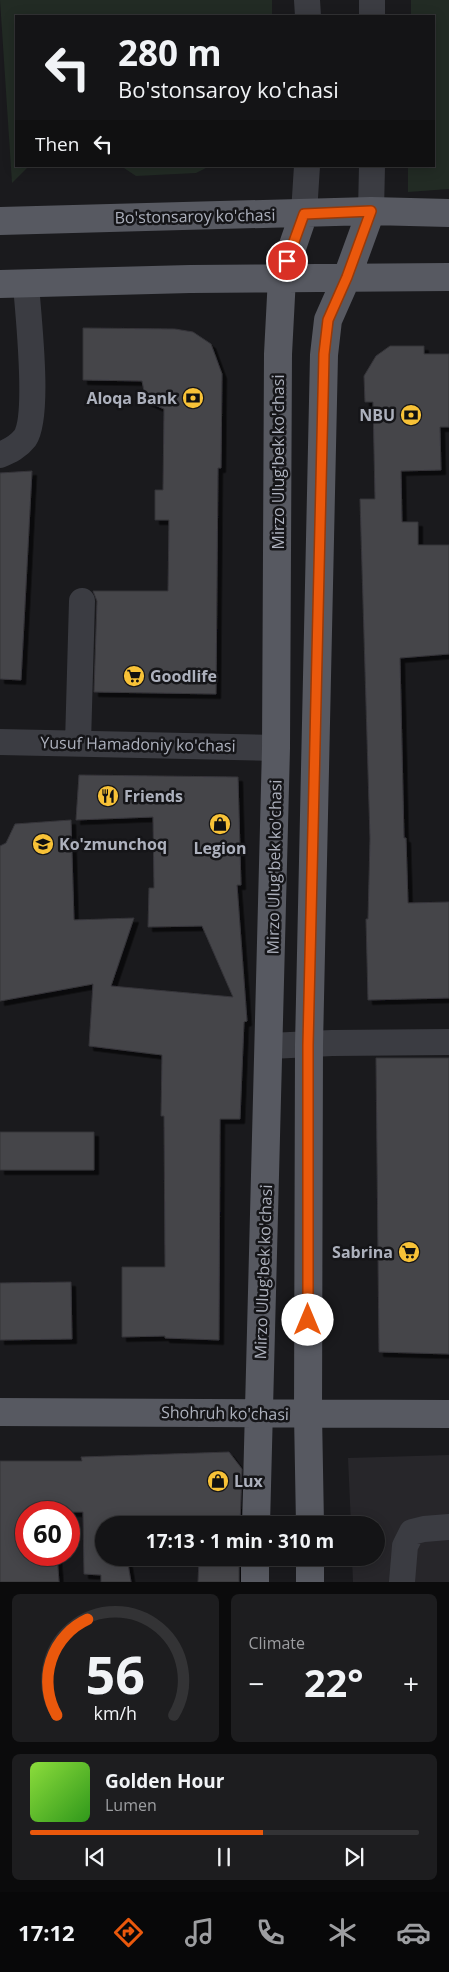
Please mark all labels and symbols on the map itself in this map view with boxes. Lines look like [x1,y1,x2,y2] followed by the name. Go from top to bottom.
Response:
[114,204,276,228] street label: Bo'stonsaroy ko'chasi
[266,240,308,282] pin
[267,375,289,549] street label: Mirzo Ulug'bek ko'chasi
[181,386,205,410] bank icon: Aloqa Bank
[86,387,177,409] place label: Aloqa Bank
[399,403,423,427] bank icon: NBU
[359,404,395,426] place label: NBU
[122,664,146,688] supermarket icon: Goodlife
[150,665,217,687] place label: Goodlife
[40,731,236,757] street label: Yusuf Hamadoniy ko'chasi
[261,779,287,955] street label: Mirzo Ulug'bek ko'chasi
[96,784,120,808] restaurant icon: Friends
[124,785,183,807] place label: Friends
[208,812,232,836] shop icon: Legion
[31,832,55,856] school or university icon: Ko'zmunchoq
[59,833,167,855] place label: Ko'zmunchoq
[194,837,246,859] place label: Legion
[249,1184,277,1360] street label: Mirzo Ulug'bek ko'chasi
[397,1240,421,1264] supermarket icon: Sabrina
[332,1241,393,1263] place label: Sabrina
[281,1293,333,1345] position arrow
[161,1401,289,1425] street label: Shohruh ko'chasi
[206,1469,230,1493] shop icon: Lux
[234,1470,264,1492] place label: Lux
[15,1501,80,1566] speed limit sign: 60

